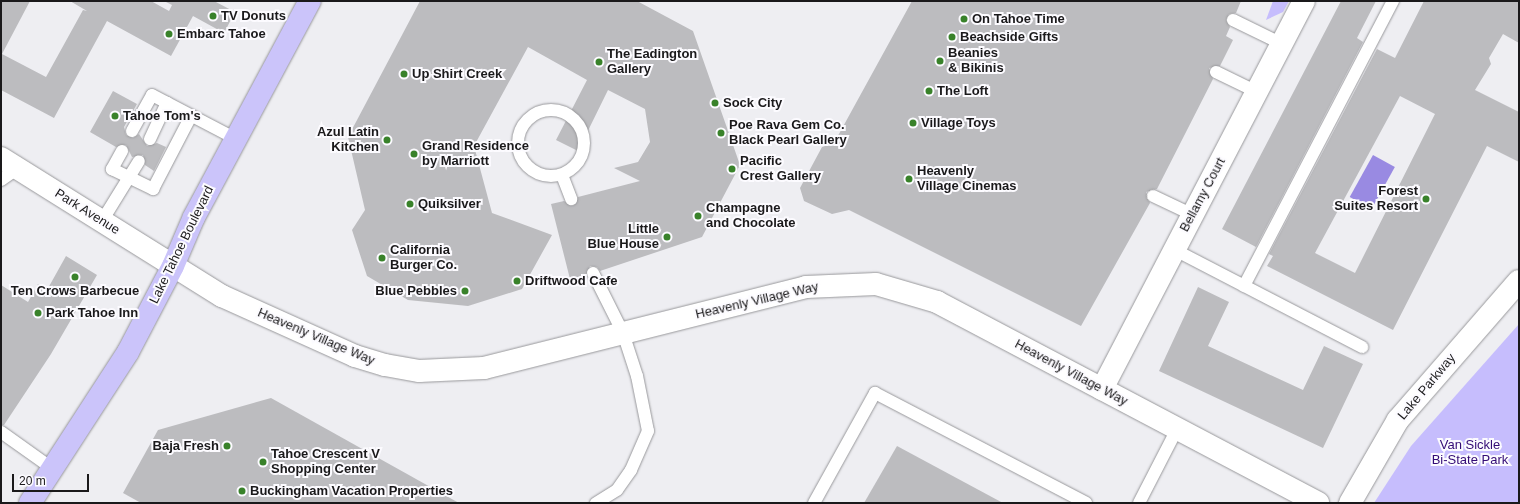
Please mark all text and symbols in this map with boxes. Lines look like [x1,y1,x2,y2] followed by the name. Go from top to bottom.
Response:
[221,8,286,24] place label: TV Donuts
[208,11,218,21] marker: TV Donuts
[972,11,1065,27] place label: On Tahoe Time
[959,14,969,24] marker: On Tahoe Time
[177,26,266,42] place label: Embarc Tahoe
[164,29,174,39] marker: Embarc Tahoe
[960,29,1058,45] place label: Beachside Gifts
[947,32,957,42] marker: Beachside Gifts
[948,46,1004,77] place label: Beanies & Bikinis
[607,47,697,78] place label: The Eadington Gallery
[935,56,945,66] marker: Beanies & Bikinis
[594,57,604,67] marker: The Eadington Gallery
[412,66,502,82] place label: Up Shirt Creek
[399,69,409,79] marker: Up Shirt Creek
[937,83,988,99] place label: The Loft
[924,86,934,96] marker: The Loft
[723,95,782,111] place label: Sock City
[710,98,720,108] marker: Sock City
[123,108,201,124] place label: Tahoe Tom's
[110,111,120,121] marker: Tahoe Tom's
[921,115,996,131] place label: Village Toys
[729,118,847,149] place label: Poe Rava Gem Co. Black Pearl Gallery
[908,118,918,128] marker: Village Toys
[317,125,379,156] place label: Azul Latin Kitchen
[716,128,726,138] marker: Poe Rava Gem Co. Black Pearl Gallery
[382,135,392,145] marker: Azul Latin Kitchen
[422,139,529,170] place label: Grand Residence by Marriott
[409,149,419,159] marker: Grand Residence by Marriott
[740,154,821,185] place label: Pacific Crest Gallery
[1177,155,1229,235] street label: Bellamy Court
[727,164,737,174] marker: Pacific Crest Gallery
[917,164,1016,195] place label: Heavenly Village Cinemas
[904,174,914,184] marker: Heavenly Village Cinemas
[147,183,217,307] street label: Lake Tahoe Boulevard
[1334,184,1418,215] place label: Forest Suites Resort
[51,186,123,238] street label: Park Avenue
[1421,194,1431,204] marker: Forest Suites Resort
[418,196,481,212] place label: Quiksilver
[405,199,415,209] marker: Quiksilver
[706,201,796,232] place label: Champagne and Chocolate
[693,211,703,221] marker: Champagne and Chocolate
[587,222,659,253] place label: Little Blue House
[662,232,672,242] marker: Little Blue House
[390,243,457,274] place label: California Burger Co.
[377,253,387,263] marker: California Burger Co.
[70,272,80,282] marker: Ten Crows Barbecue
[525,273,617,289] place label: Driftwood Cafe
[512,276,522,286] marker: Driftwood Cafe
[694,279,820,323] street label: Heavenly Village Way
[11,283,139,299] place label: Ten Crows Barbecue
[375,283,457,299] place label: Blue Pebbles
[460,286,470,296] marker: Blue Pebbles
[46,305,138,321] place label: Park Tahoe Inn
[255,305,377,369] street label: Heavenly Village Way
[33,308,43,318] marker: Park Tahoe Inn
[1012,337,1130,409] street label: Heavenly Village Way
[1395,351,1459,423] street label: Lake Parkway
[153,438,219,454] place label: Baja Fresh
[1432,438,1508,469] park label: Van Sickle Bi-State Park
[222,441,232,451] marker: Baja Fresh
[271,447,380,478] place label: Tahoe Crescent V Shopping Center
[258,457,268,467] marker: Tahoe Crescent V Shopping Center
[14,466,91,492] scale bar
[19,474,46,488] text: 20 m
[250,483,453,499] place label: Buckingham Vacation Properties
[237,486,247,496] marker: Buckingham Vacation Properties

